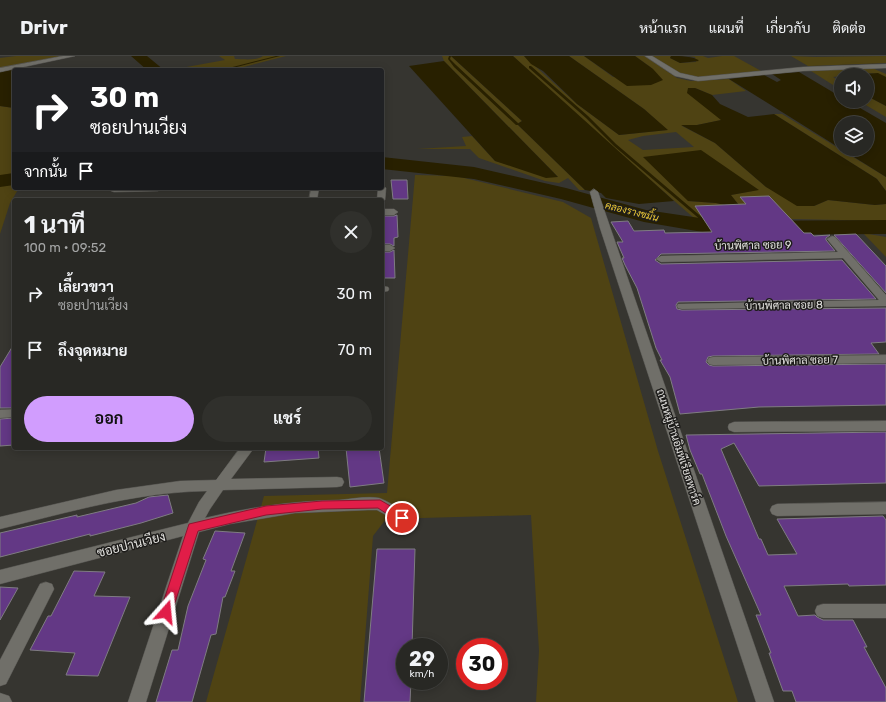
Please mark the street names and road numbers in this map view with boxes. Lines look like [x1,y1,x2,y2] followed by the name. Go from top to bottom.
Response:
[714,237,792,253] street label: บ้านพิศาล ซอย 9
[745,297,823,313] street label: บ้านพิศาล ซอย 8
[762,352,839,368] street label: บ้านพิศาล ซอย 7
[653,387,705,507] street label: ถนนหมู่บ้านอิมพีเรียลพาร์ค
[95,527,167,560] street label: ซอยปานเวียง

